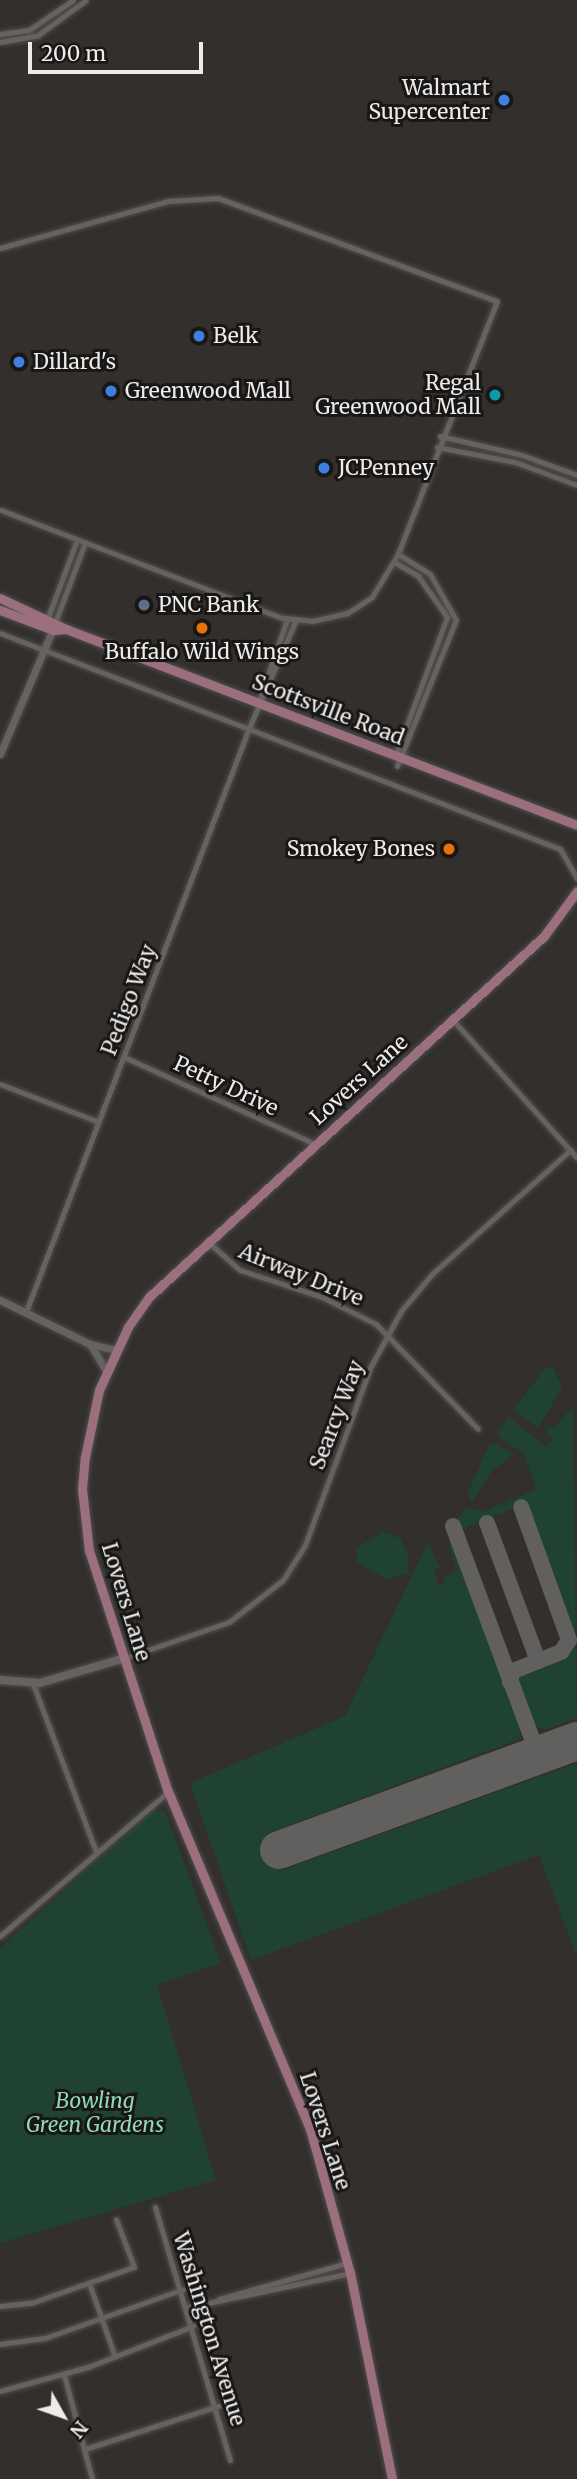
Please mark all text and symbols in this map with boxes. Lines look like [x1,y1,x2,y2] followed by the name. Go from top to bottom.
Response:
[32,28,206,72] scale bar
[41,40,106,67] text: 200 m
[368,75,490,125] place label: Walmart Supercenter
[496,92,512,108] marker: Walmart Supercenter
[213,323,258,349] place label: Belk
[191,328,207,344] marker: Belk
[33,349,116,375] place label: Dillard's
[11,354,27,370] marker: Dillard's
[315,370,481,420] place label: Regal Greenwood Mall
[125,378,291,404] place label: Greenwood Mall
[103,383,119,399] marker: Greenwood Mall
[487,387,503,403] marker: Regal Greenwood Mall
[338,455,434,481] place label: JCPenney
[316,460,332,476] marker: JCPenney
[158,592,259,618] place label: PNC Bank
[136,597,152,613] marker: PNC Bank
[194,620,210,636] marker: Buffalo Wild Wings
[105,639,299,665] place label: Buffalo Wild Wings
[248,669,408,751] street label: Scottsville Road
[287,836,435,862] place label: Smokey Bones
[441,841,457,857] marker: Smokey Bones
[96,941,162,1059] street label: Pedigo Way
[305,1030,413,1130] street label: Lovers Lane
[170,1051,282,1121] street label: Petty Drive
[235,1239,367,1311] street label: Airway Drive
[305,1357,369,1473] street label: Searcy Way
[96,1540,156,1664] street label: Lovers Lane
[294,2069,356,2193] street label: Lovers Lane
[26,2088,164,2138] park label: Bowling Green Gardens
[168,2229,250,2429] street label: Washington Avenue
[28,2381,98,2451] north arrow
[65,2416,93,2443] text: N

